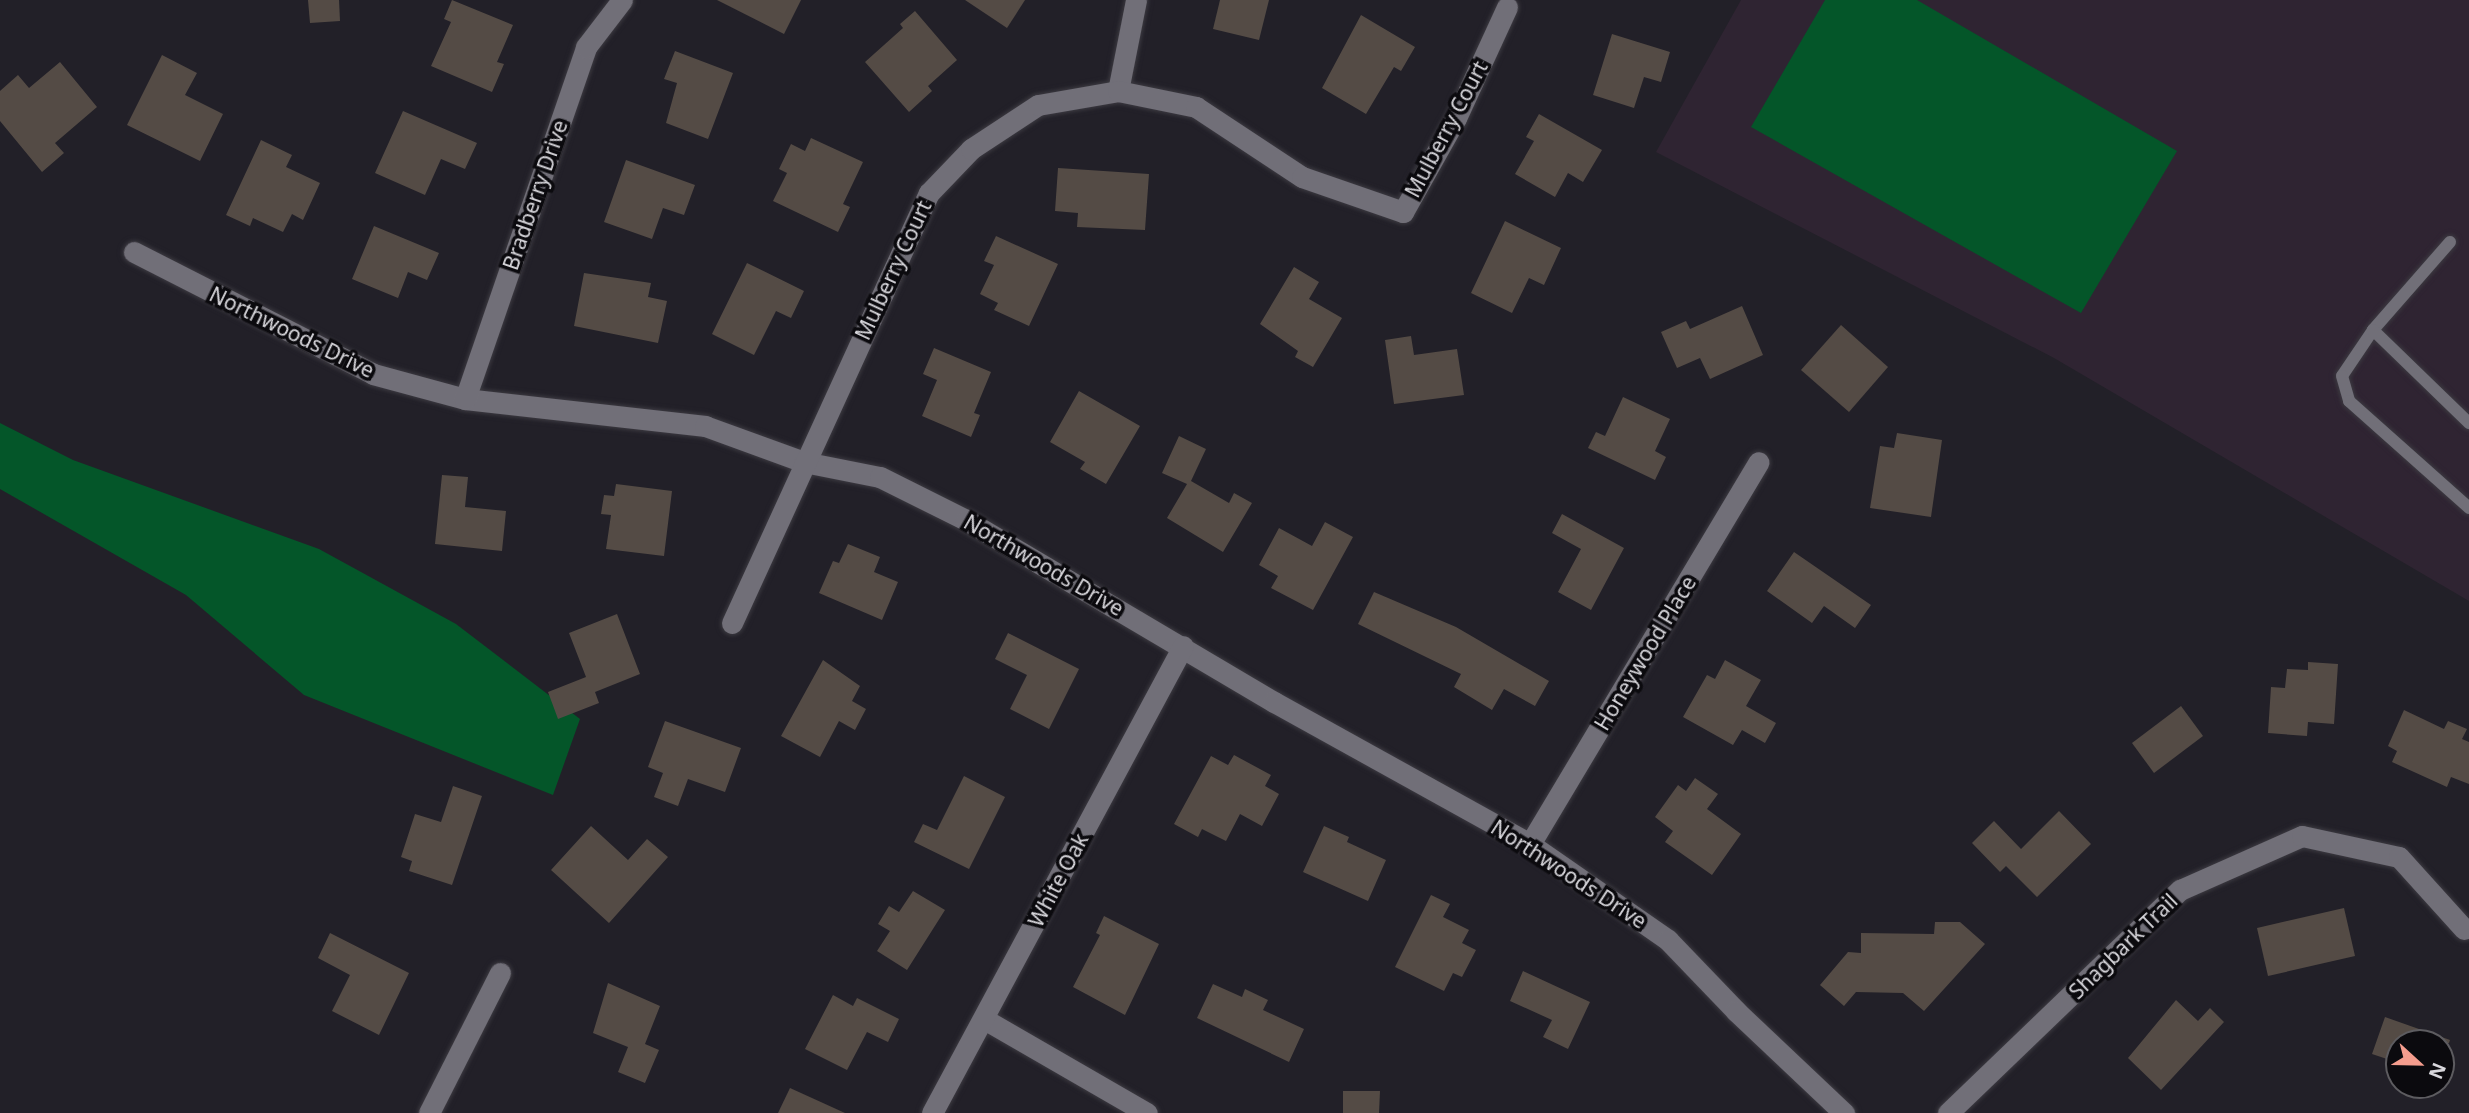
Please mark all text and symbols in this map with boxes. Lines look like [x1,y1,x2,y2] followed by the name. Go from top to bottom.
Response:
[1399,56,1493,202] street label: Mulberry Court
[498,117,572,273] street label: Bradberry Drive
[850,196,936,344] street label: Mulberry Court
[206,281,378,383] street label: Northwoods Drive
[960,509,1128,621] street label: Northwoods Drive
[1589,571,1701,735] street label: Honeywood Place
[1487,814,1651,934] street label: Northwoods Drive
[1023,829,1093,931] street label: White Oak
[2064,888,2182,1004] street label: Shagbark Trail
[2385,1029,2455,1099] north arrow
[2423,1059,2453,1083] text: N

